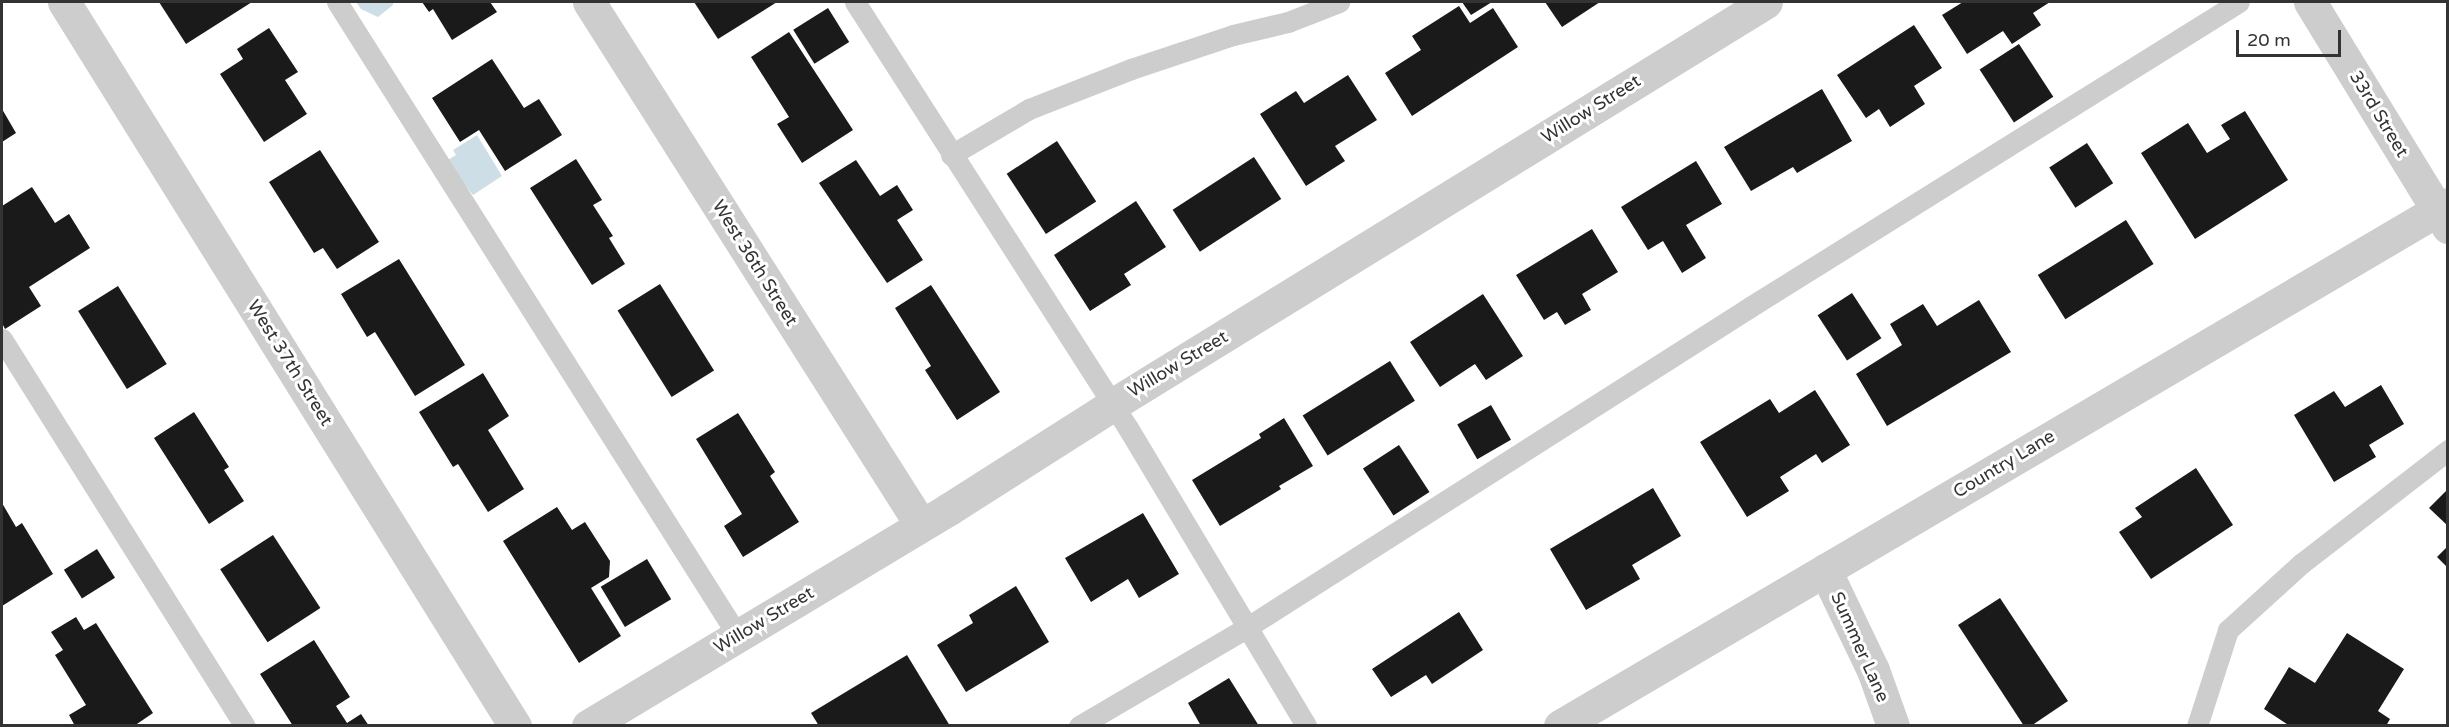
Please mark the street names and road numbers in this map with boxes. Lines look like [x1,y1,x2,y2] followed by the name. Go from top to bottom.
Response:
[2345,67,2413,161] street label: 33rd Street
[1538,70,1644,148] street label: Willow Street
[708,196,802,330] street label: West 36th Street
[243,296,337,430] street label: West 37th Street
[1124,326,1232,402] street label: Willow Street
[1949,425,2059,503] street label: Country Lane
[710,582,818,658] street label: Willow Street
[1826,589,1894,705] street label: Summer Lane

